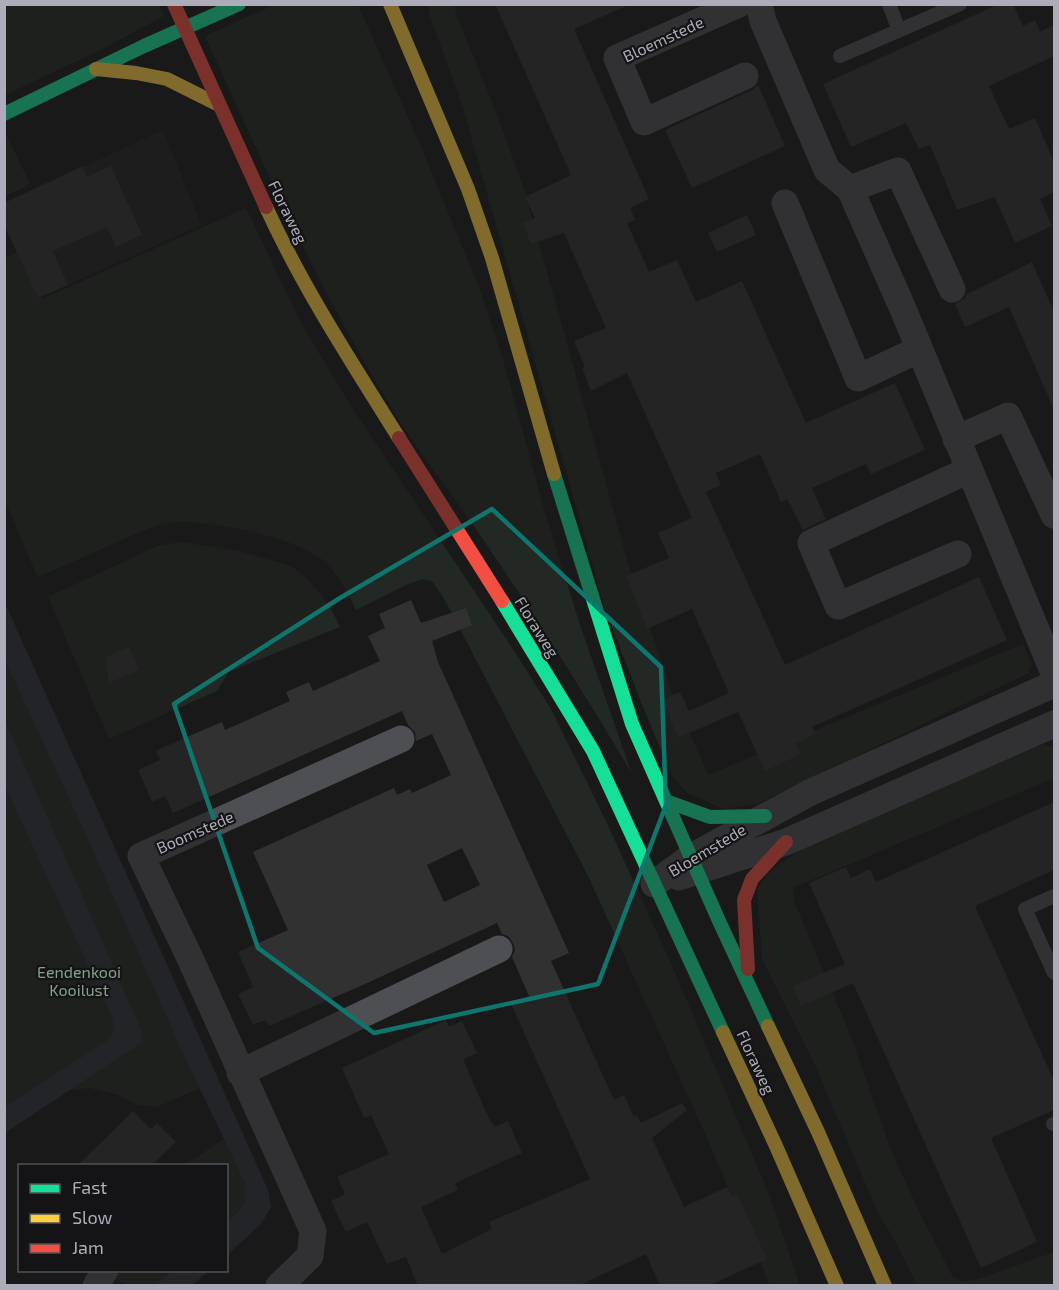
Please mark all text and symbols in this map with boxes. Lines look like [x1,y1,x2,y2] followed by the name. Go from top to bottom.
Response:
[619,12,706,66] street label: Bloemstede
[265,177,312,247] street label: Floraweg
[511,593,564,661] street label: Floraweg
[153,806,236,857] street label: Boomstede
[665,819,749,880] street label: Bloemstede
[37,962,121,999] park label: Eendenkooi Kooilust
[733,1027,780,1097] street label: Floraweg
[18,1164,228,1272] legend
[72,1176,107,1198] text: Fast
[72,1206,113,1228] text: Slow
[72,1236,104,1258] text: Jam

